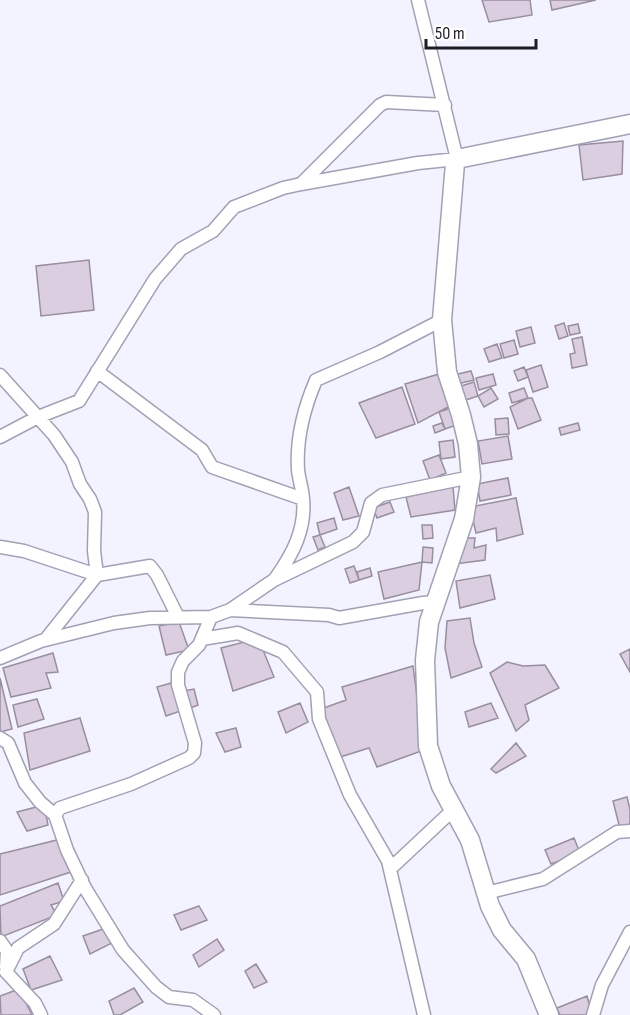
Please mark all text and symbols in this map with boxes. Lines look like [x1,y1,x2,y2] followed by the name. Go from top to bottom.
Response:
[426,12,536,50] scale bar
[435,23,465,44] text: 50 m

